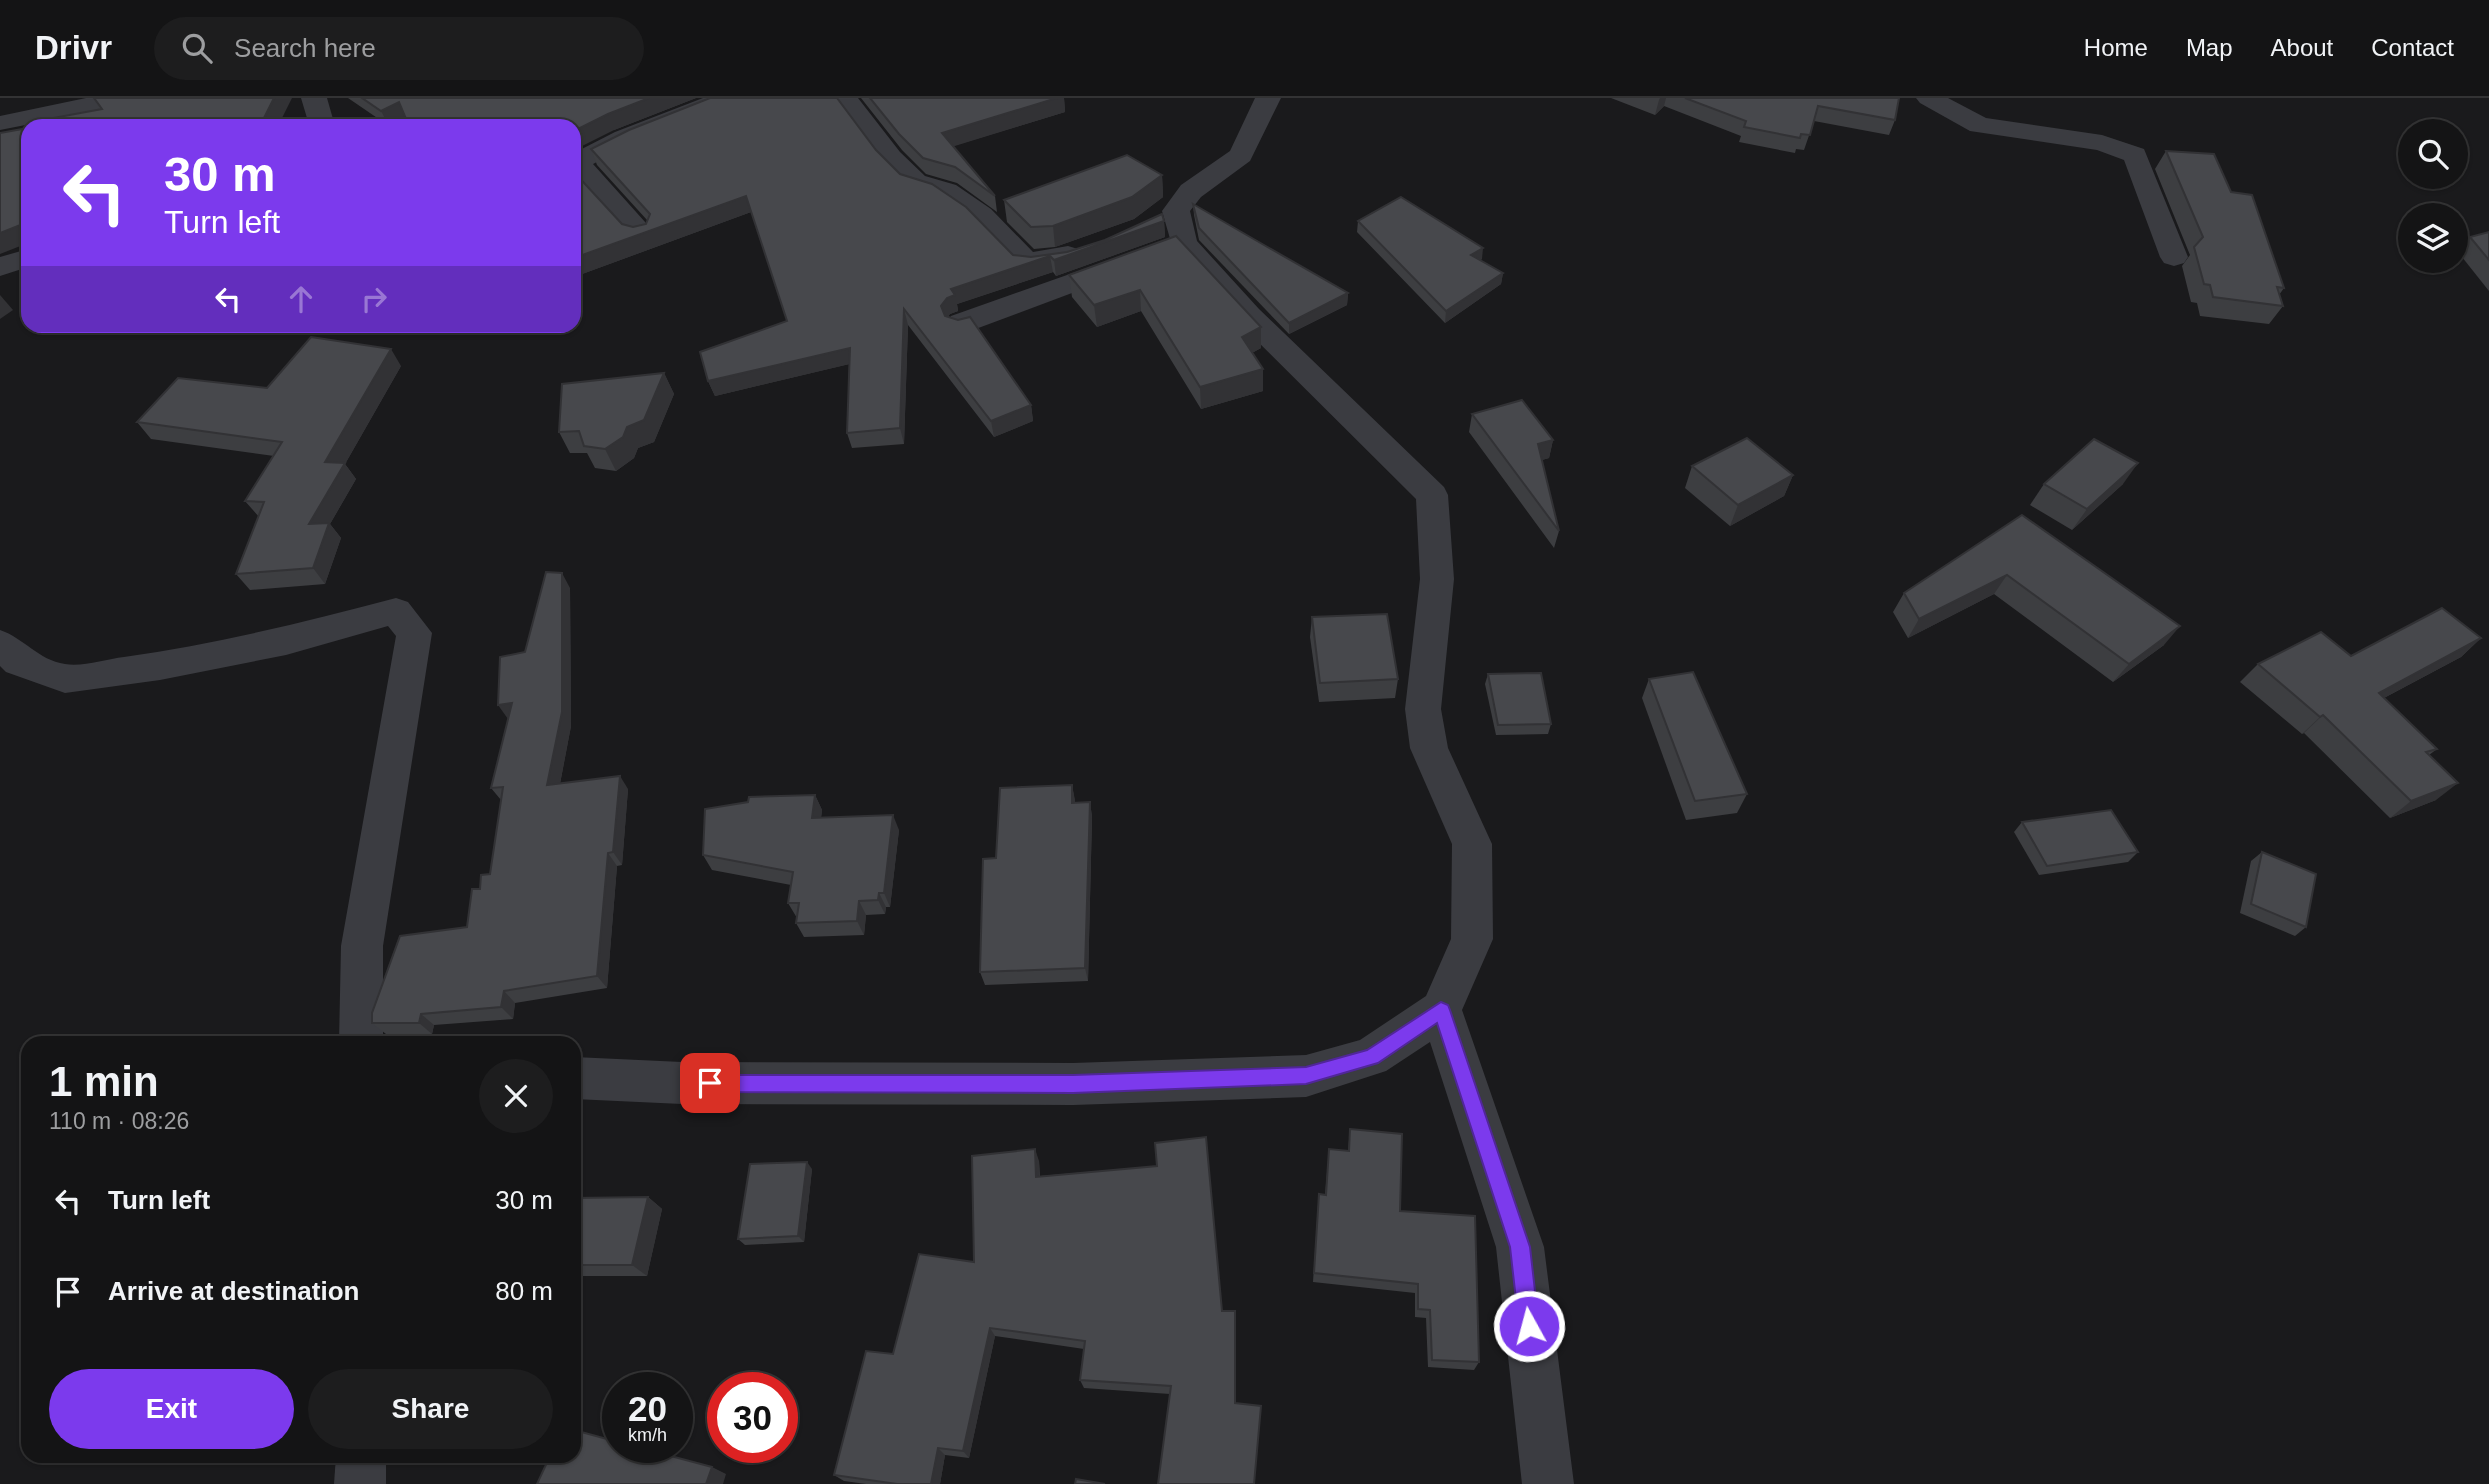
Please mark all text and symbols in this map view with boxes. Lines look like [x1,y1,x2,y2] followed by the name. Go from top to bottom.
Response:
[154,17,644,80] search box
[35,29,112,66] text: Drivr
[178,29,216,67] icon: search
[234,33,376,63] text: Search here
[2084,34,2148,61] text: Home
[2186,34,2233,61] text: Map
[2271,34,2333,61] text: About
[2371,34,2454,61] text: Contact
[2398,119,2468,273] map controls
[2398,119,2468,189] button: search
[49,147,140,238] icon: left
[164,147,276,201] text: 30 m
[2398,203,2468,273] button: layers
[164,204,280,240] text: Turn left
[209,280,247,318] icon: left
[282,280,320,318] icon: ahead
[355,280,393,318] icon: right
[680,1053,740,1113] pin
[49,1058,159,1105] text: 1 min
[479,1059,553,1133] button: close
[691,1064,729,1102] icon: arrive
[49,1108,189,1134] text: 110 m · 08:26
[49,1182,87,1220] icon: left
[108,1185,210,1215] text: Turn left
[495,1185,553,1215] text: 30 m
[49,1273,87,1311] icon: arrive
[108,1276,359,1306] text: Arrive at destination
[495,1276,553,1306] text: 80 m
[1492,1289,1566,1363] position arrow
[49,1369,294,1449] button: Exit
[308,1369,553,1449] button: Share
[707,1372,798,1463] speed limit sign: 30
[628,1389,667,1428] text: 20
[628,1425,667,1445] text: km/h

